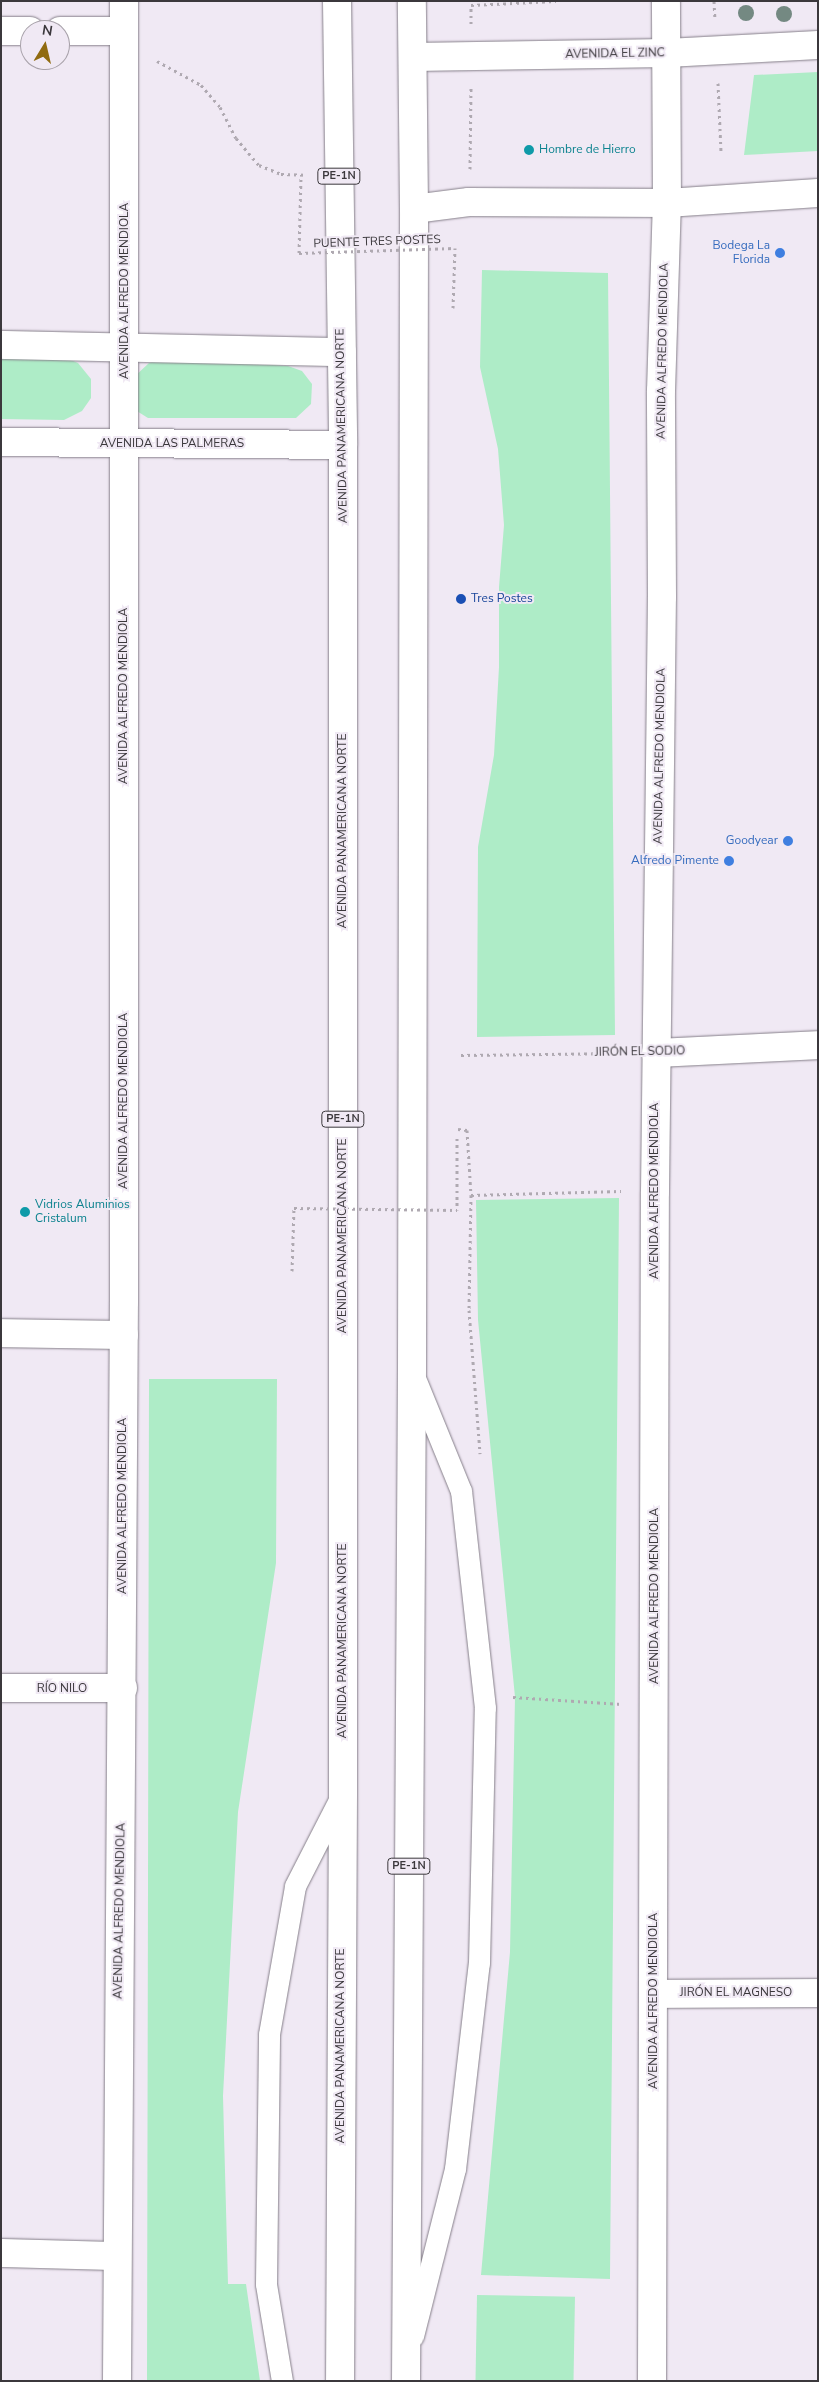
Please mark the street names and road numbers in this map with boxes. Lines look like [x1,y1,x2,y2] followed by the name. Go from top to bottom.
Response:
[565,46,665,62] street label: AVENIDA EL ZINC
[316,168,362,185] road number: PE-1N
[118,203,132,379] street label: AVENIDA ALFREDO MENDIOLA
[313,233,441,251] street label: PUENTE TRES POSTES
[654,263,672,439] street label: AVENIDA ALFREDO MENDIOLA
[333,328,351,524] street label: AVENIDA PANAMERICANA NORTE
[100,437,244,451] street label: AVENIDA LAS PALMERAS
[117,608,131,784] street label: AVENIDA ALFREDO MENDIOLA
[651,668,669,844] street label: AVENIDA ALFREDO MENDIOLA
[336,734,350,928] street label: AVENIDA PANAMERICANA NORTE
[117,1013,131,1189] street label: AVENIDA ALFREDO MENDIOLA
[595,1044,685,1060] street label: JIRÓN EL SODIO
[648,1103,662,1279] street label: AVENIDA ALFREDO MENDIOLA
[320,1110,366,1128] road number: PE-1N
[336,1139,350,1333] street label: AVENIDA PANAMERICANA NORTE
[116,1418,130,1594] street label: AVENIDA ALFREDO MENDIOLA
[648,1508,662,1684] street label: AVENIDA ALFREDO MENDIOLA
[336,1544,350,1738] street label: AVENIDA PANAMERICANA NORTE
[37,1682,87,1696] street label: RÍO NILO
[111,1823,129,1999] street label: AVENIDA ALFREDO MENDIOLA
[386,1858,432,1874] road number: PE-1N
[647,1913,661,2089] street label: AVENIDA ALFREDO MENDIOLA
[334,1949,348,2143] street label: AVENIDA PANAMERICANA NORTE
[680,1986,792,2000] street label: JIRÓN EL MAGNESO

